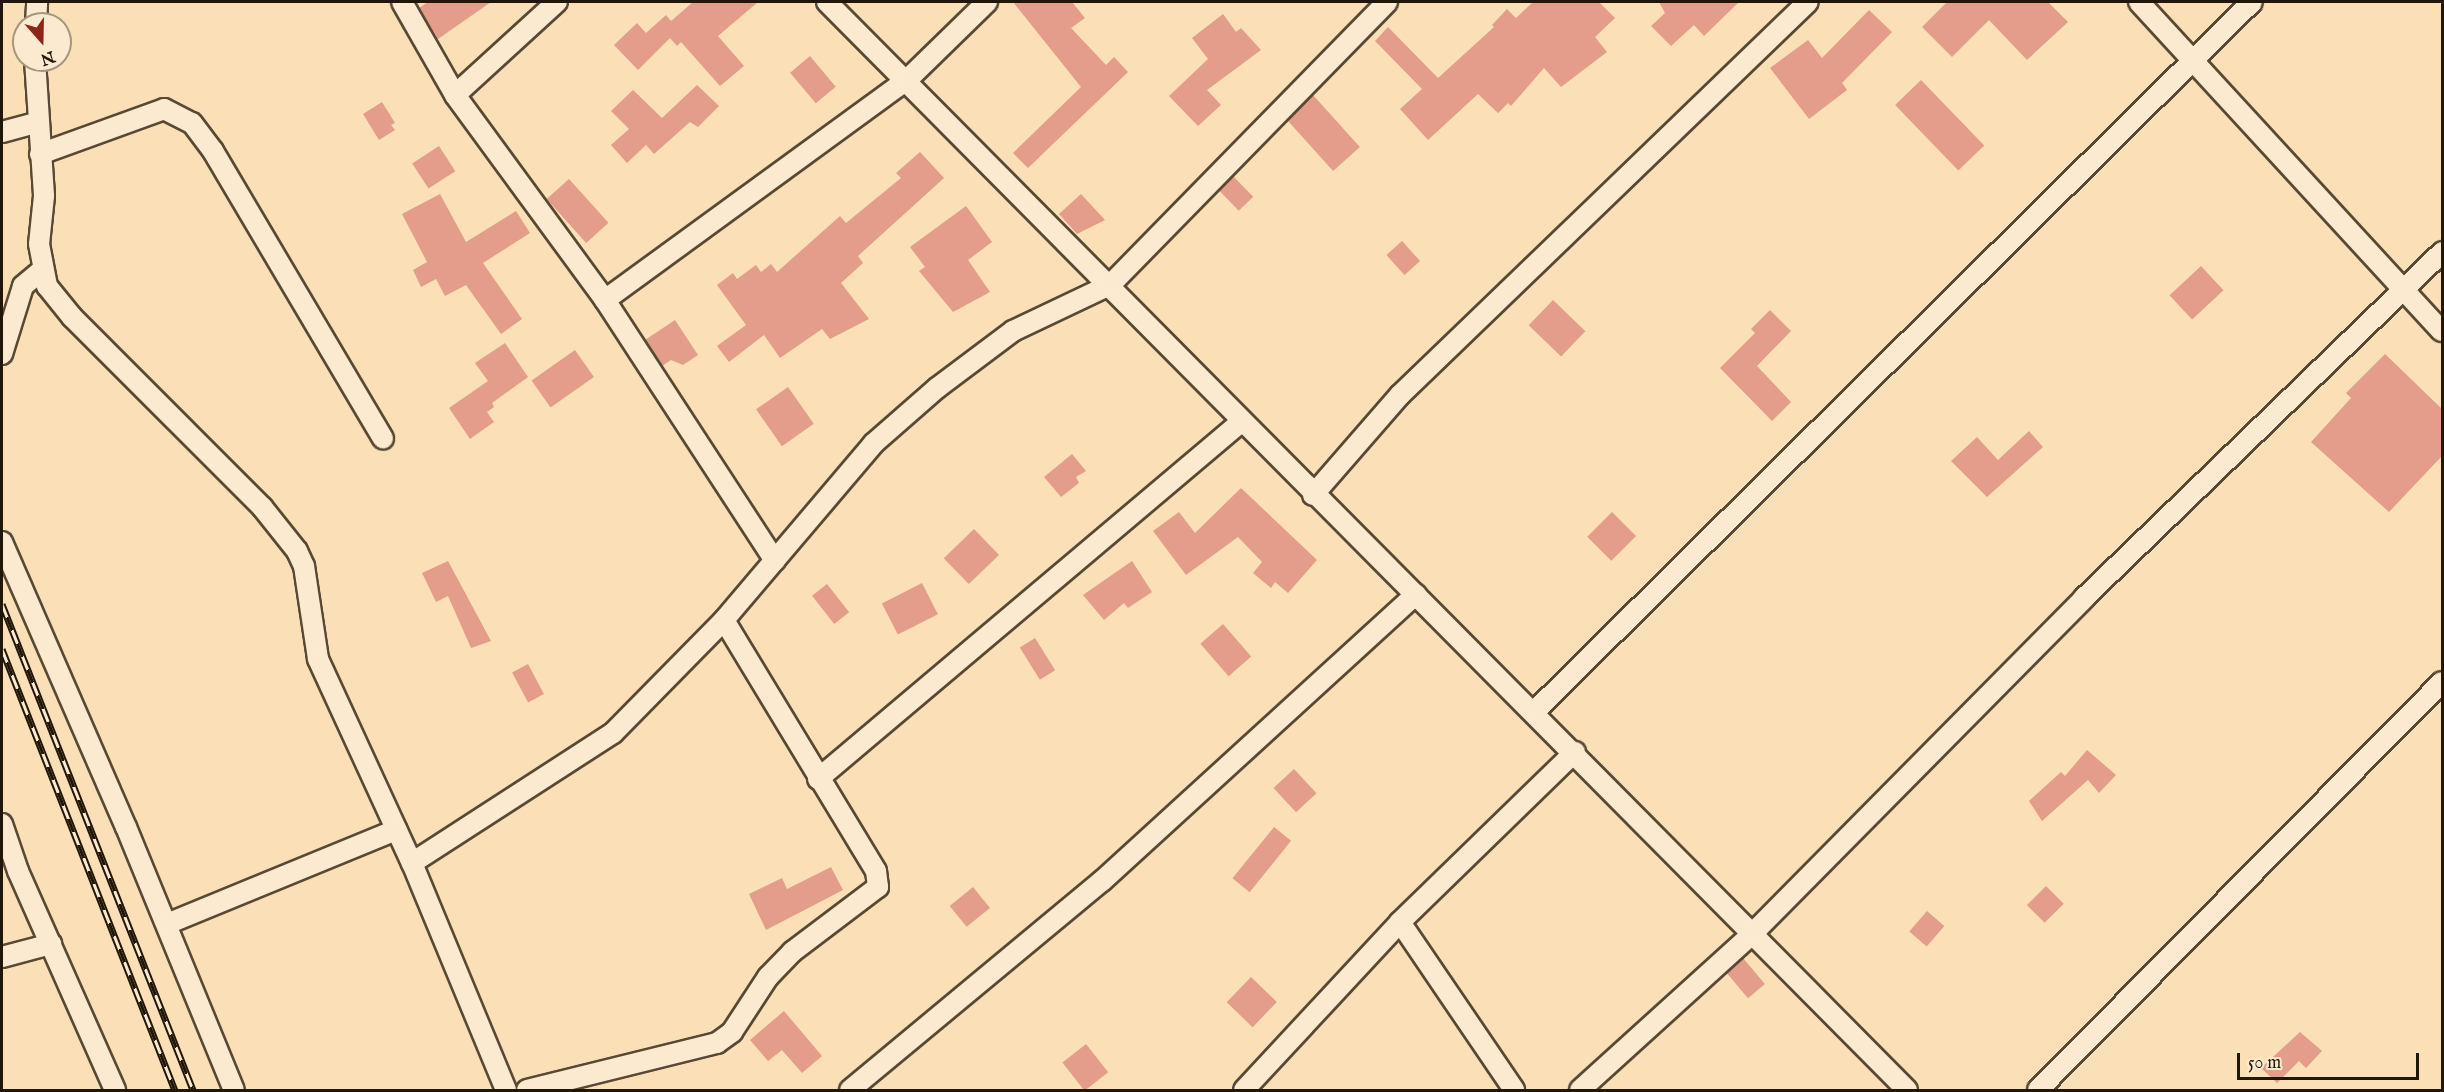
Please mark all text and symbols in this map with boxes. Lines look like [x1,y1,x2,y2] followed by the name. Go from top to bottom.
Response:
[12,12,72,72] north arrow
[38,45,57,69] text: N
[2240,1041,2422,1079] scale bar
[2248,1052,2281,1075] text: 50 m

